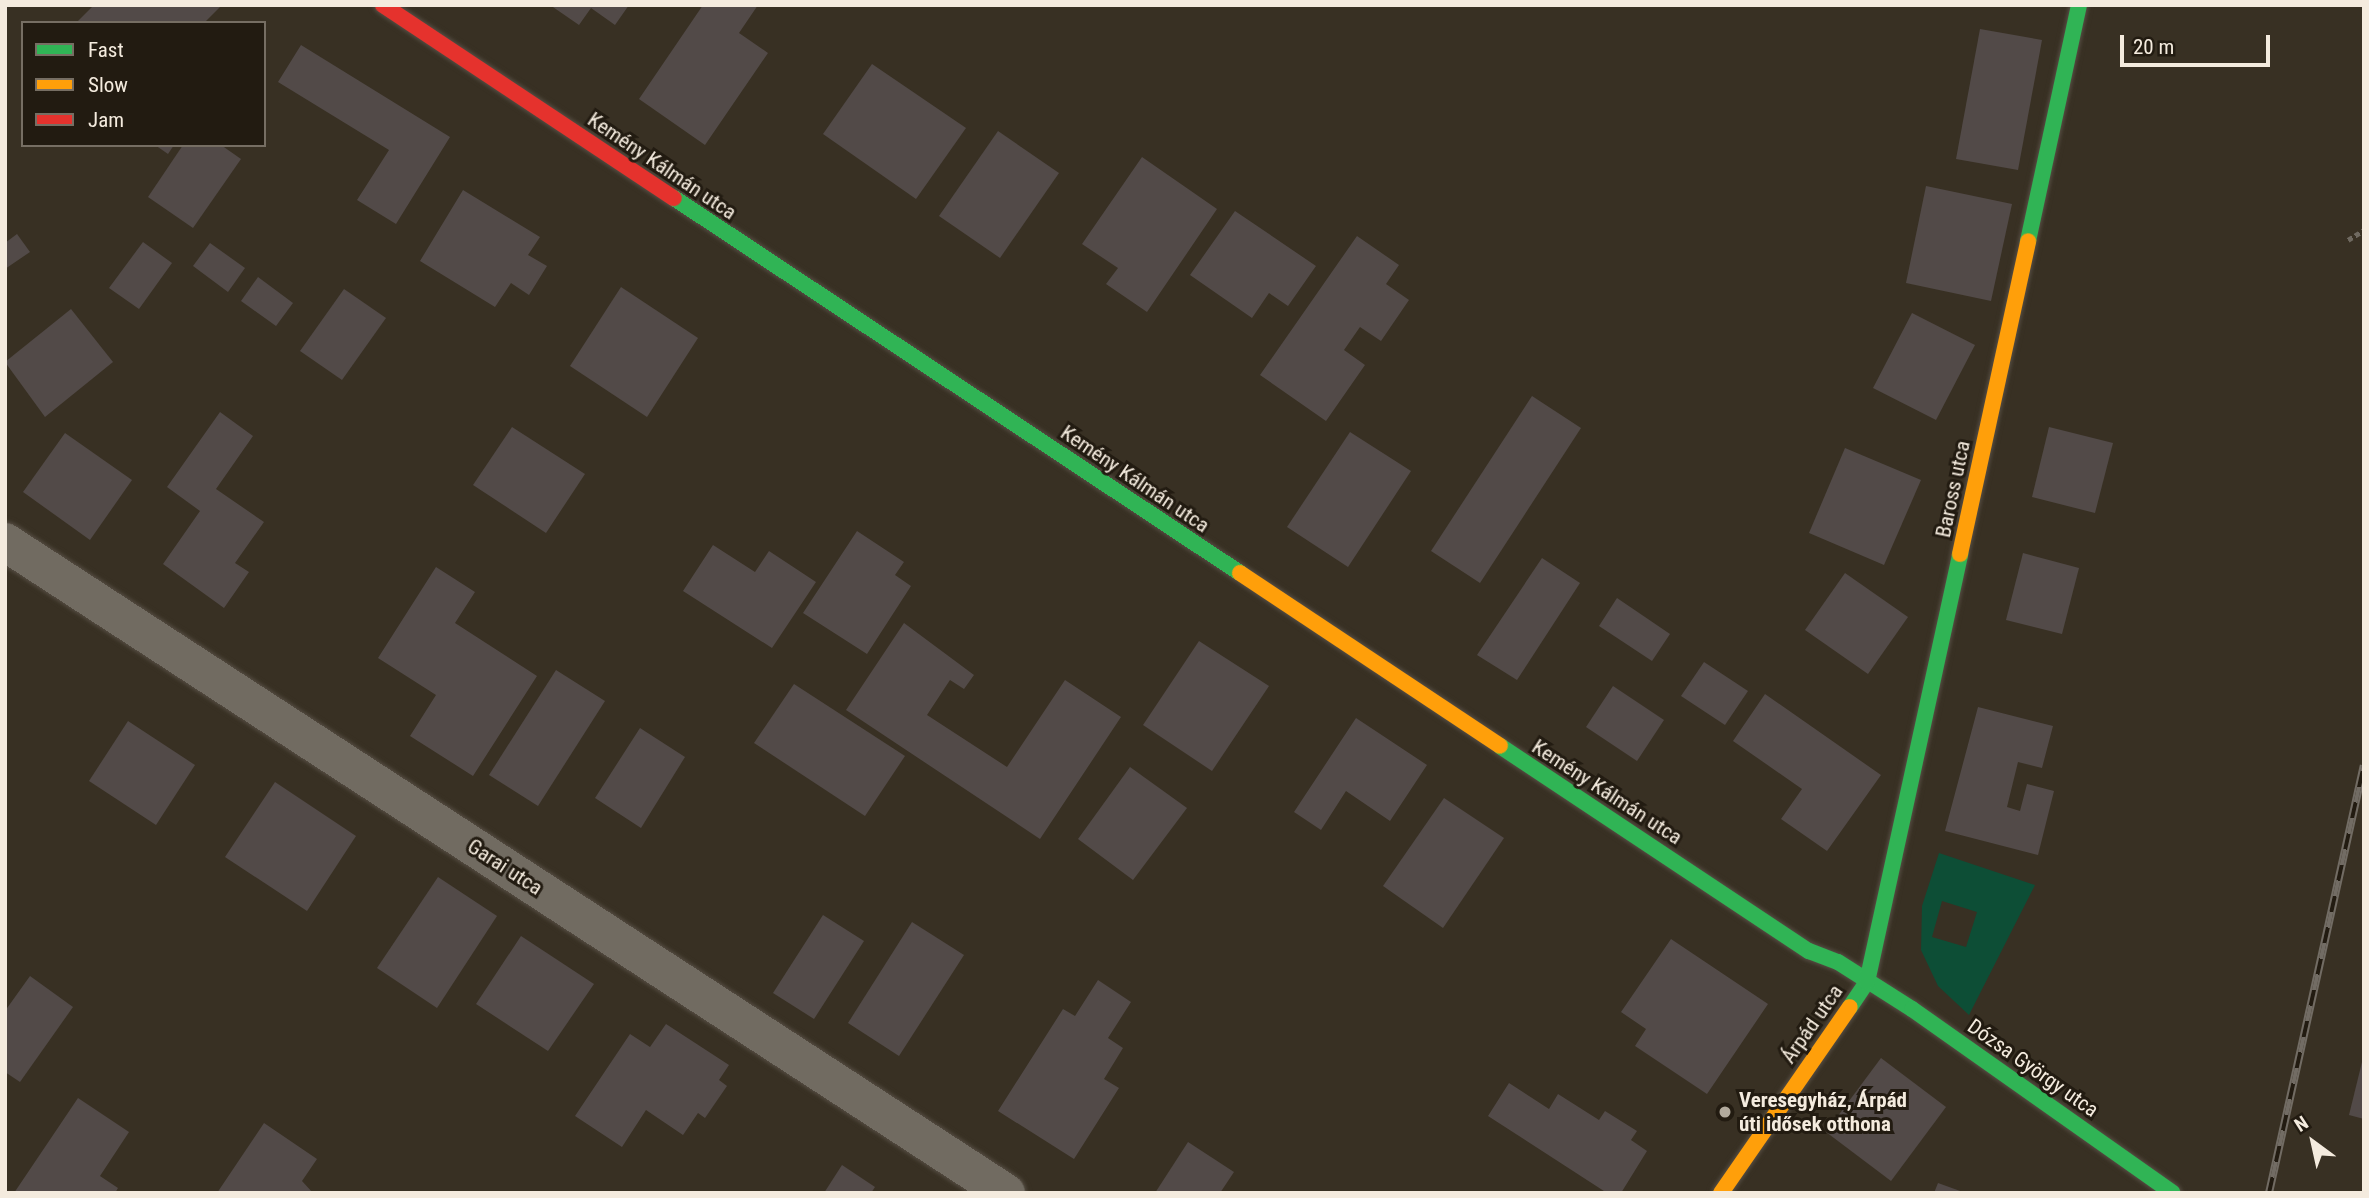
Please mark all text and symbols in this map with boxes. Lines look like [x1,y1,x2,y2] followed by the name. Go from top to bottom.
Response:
[21,21,266,147] legend
[2124,21,2274,65] scale bar
[2133,35,2174,59] text: 20 m
[88,38,124,62] text: Fast
[88,73,128,97] text: Slow
[583,107,741,225] street label: Kemény Kálmán utca
[88,108,124,132] text: Jam
[1056,420,1214,538] street label: Kemény Kálmán utca
[1930,438,1976,540] street label: Baross utca
[1527,734,1687,850] street label: Kemény Kálmán utca
[463,833,547,901] street label: Garai utca
[1776,980,1848,1068] street label: Árpád utca
[1963,1014,2103,1122] street label: Dózsa György utca
[1739,1087,1907,1137] place label: Veresegyház, Árpád úti idősek otthona
[1717,1104,1733,1120] marker: Veresegyház, Árpád úti idősek otthona
[2278,1107,2348,1177] north arrow
[2290,1111,2312,1137] text: N

